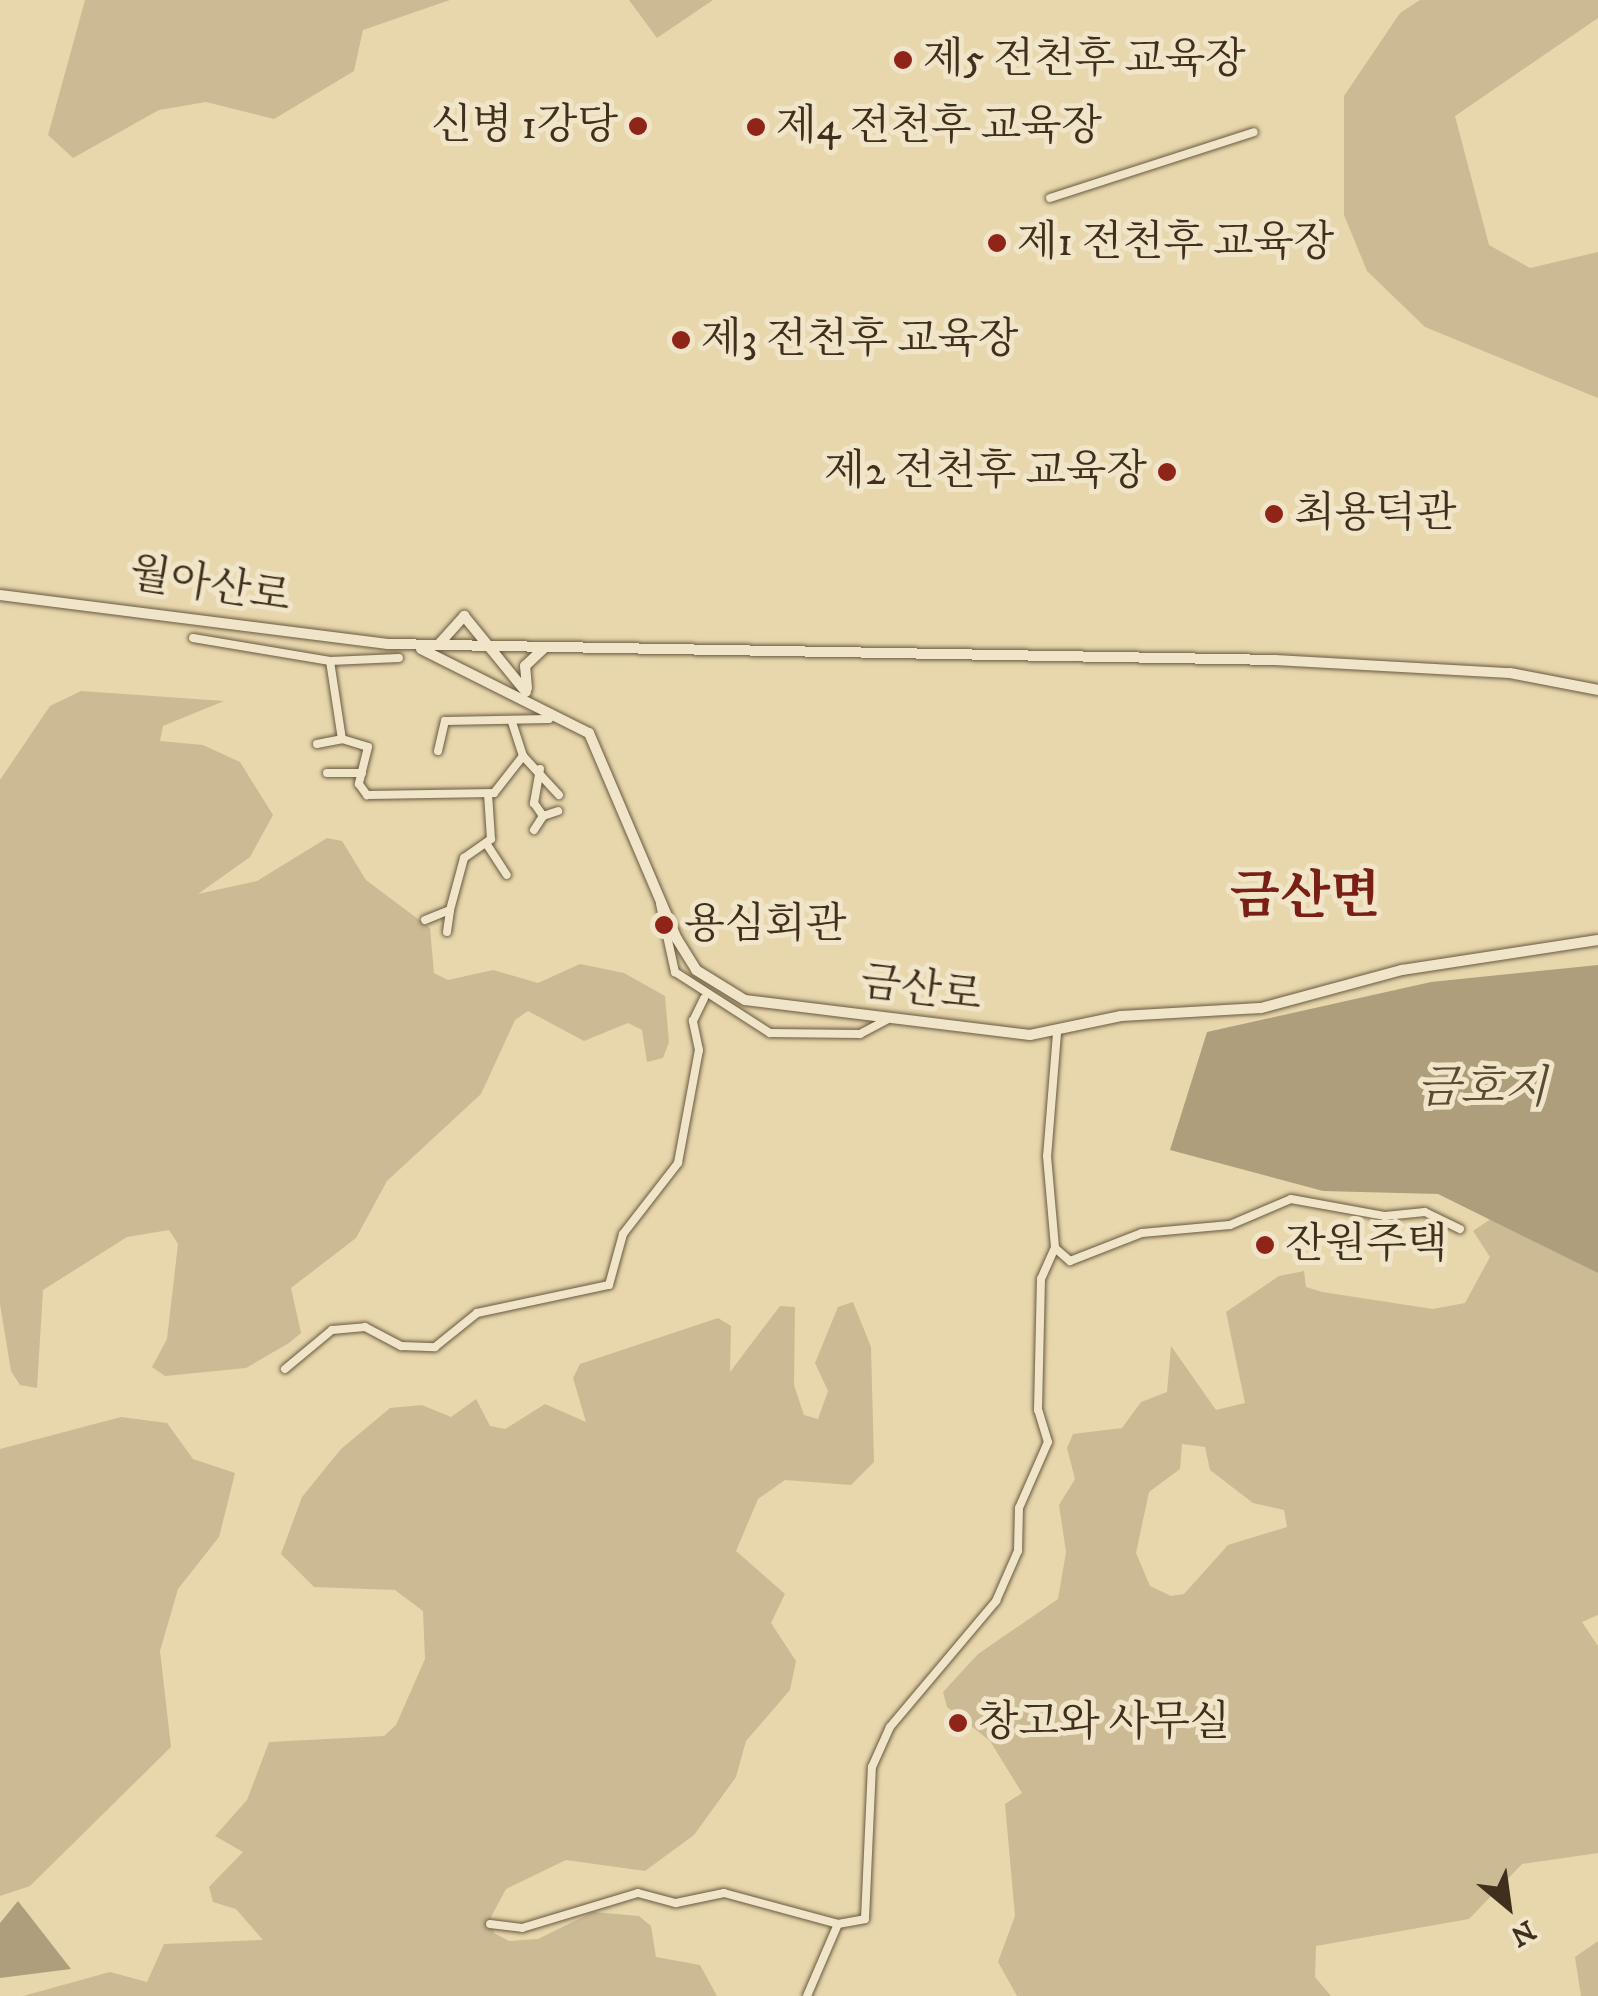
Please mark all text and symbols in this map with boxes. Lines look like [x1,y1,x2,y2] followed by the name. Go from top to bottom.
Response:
[923,35,1246,85] place label: 제5 전천후 교육장
[892,49,914,71] marker: 제5 전천후 교육장
[431,101,618,151] place label: 신병 1강당
[776,102,1102,152] place label: 제4 전천후 교육장
[627,115,649,137] marker: 신병 1강당
[745,116,767,138] marker: 제4 전천후 교육장
[1017,218,1334,268] place label: 제1 전천후 교육장
[986,232,1008,254] marker: 제1 전천후 교육장
[701,315,1019,365] place label: 제3 전천후 교육장
[670,329,692,351] marker: 제3 전천후 교육장
[824,447,1147,497] place label: 제2 전천후 교육장
[1156,461,1178,483] marker: 제2 전천후 교육장
[1294,489,1456,539] place label: 최용덕관
[1263,503,1285,525] marker: 최용덕관
[126,548,294,624] street label: 월아산로
[1230,867,1380,929] district label: 금산면
[684,900,846,950] place label: 용심회관
[653,914,675,936] marker: 용심회관
[858,958,984,1022] street label: 금산로
[1417,1063,1547,1117] water label: 금호지
[1285,1220,1447,1270] place label: 잔원주택
[1254,1234,1276,1256] marker: 잔원주택
[978,1698,1230,1748] place label: 창고와 사무실
[947,1712,969,1734] marker: 창고와 사무실
[1458,1856,1558,1956] north arrow
[1504,1912,1541,1954] text: N

